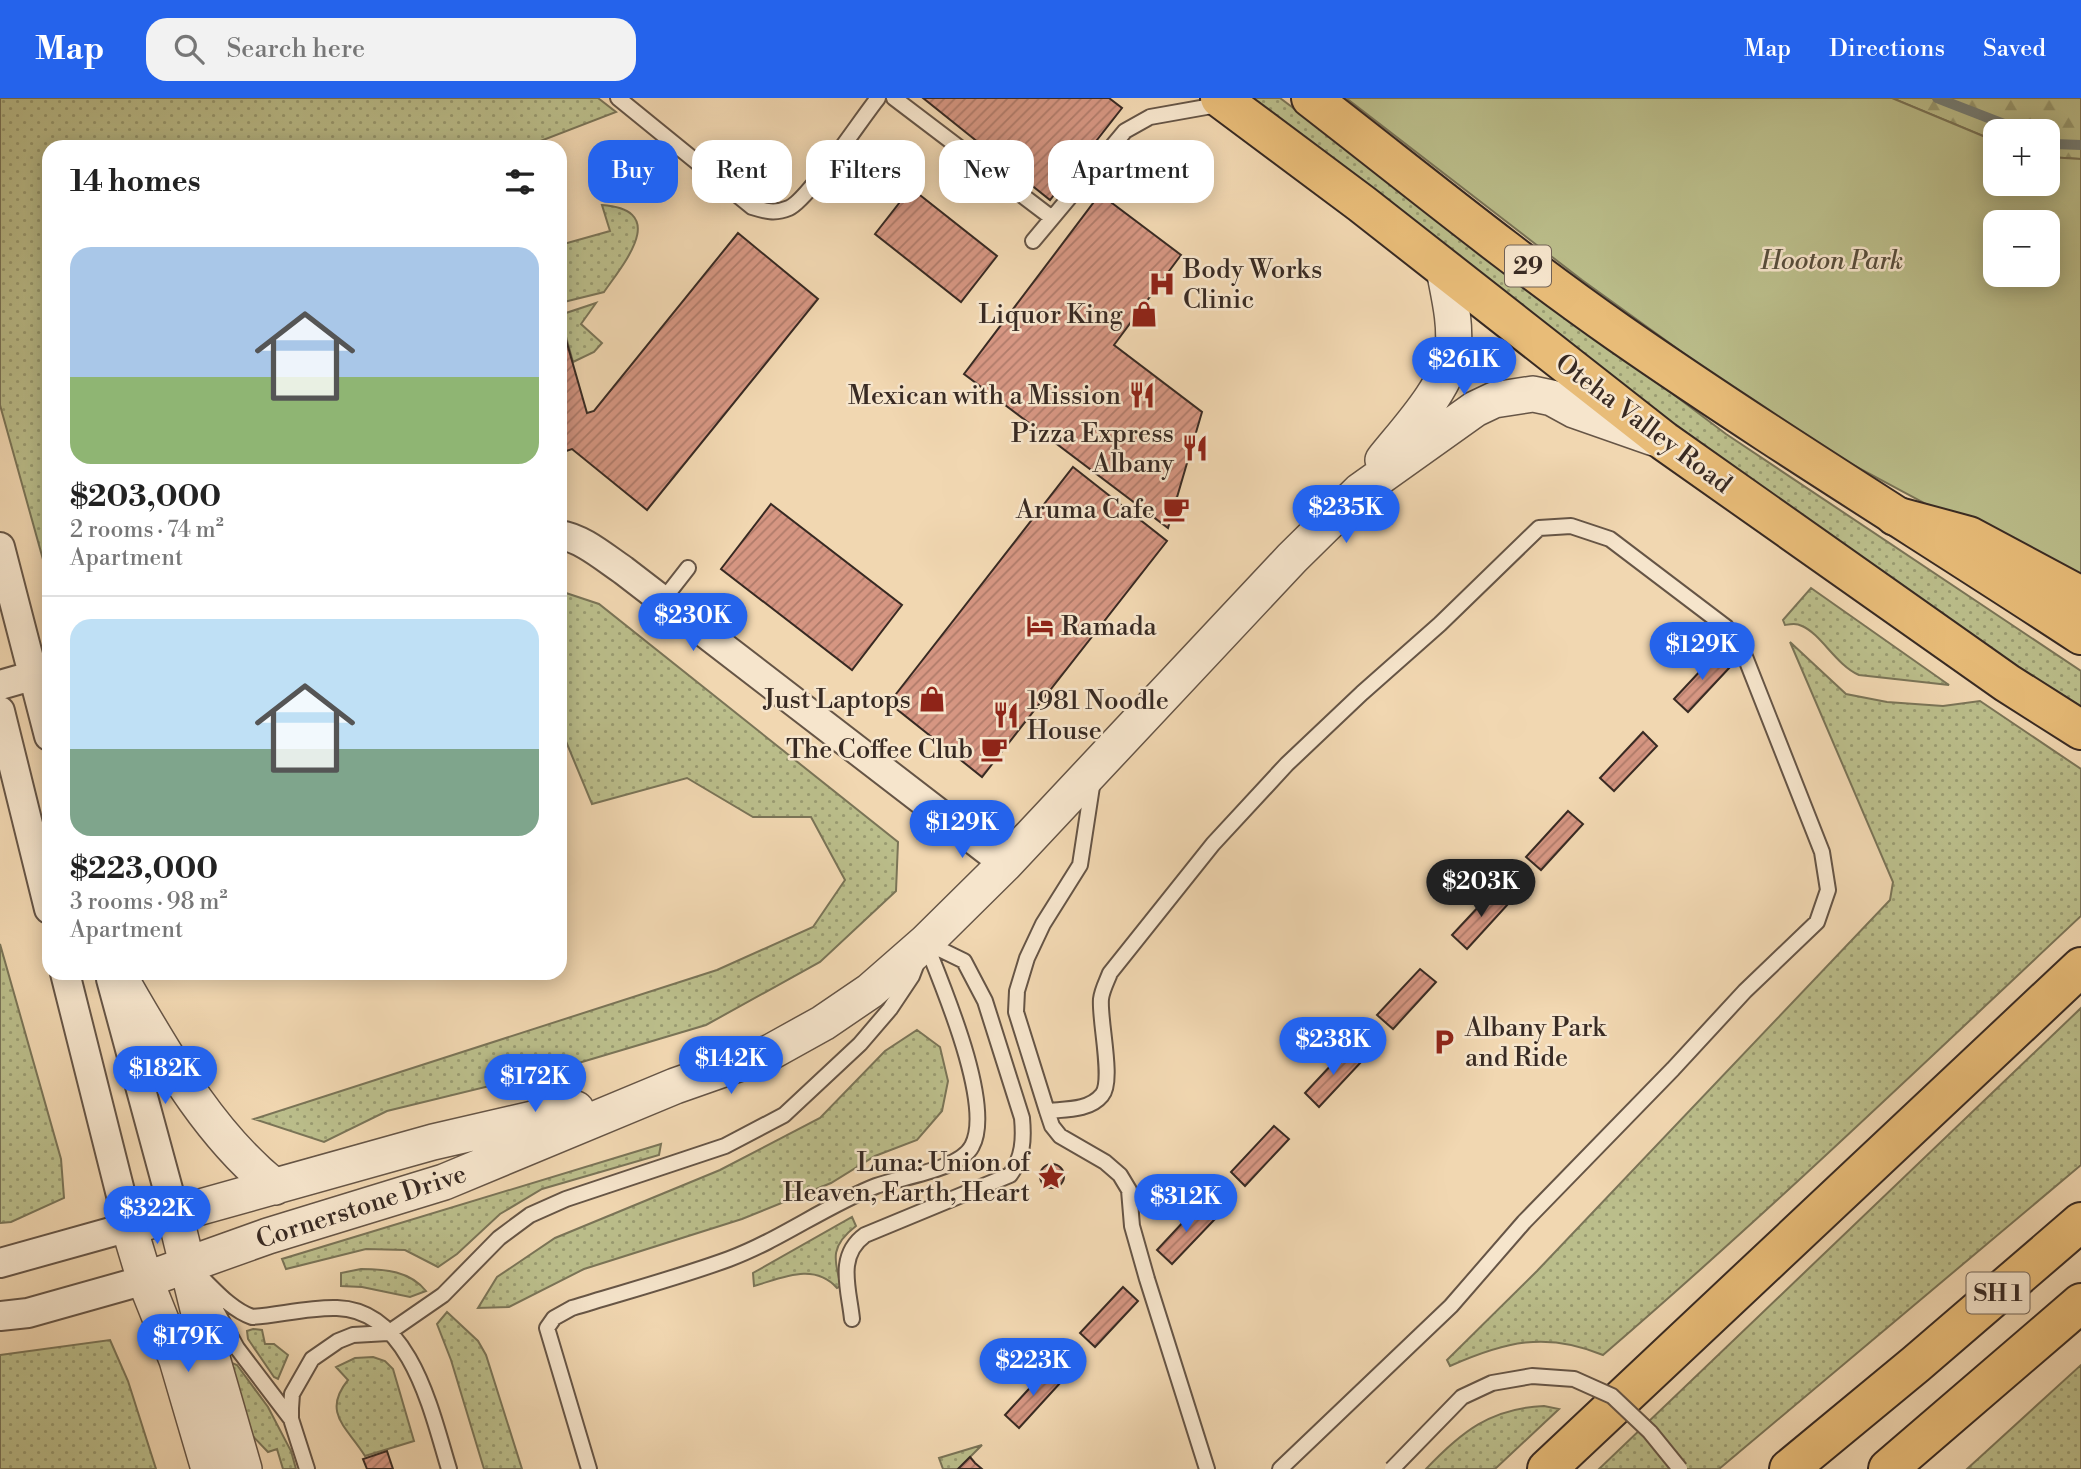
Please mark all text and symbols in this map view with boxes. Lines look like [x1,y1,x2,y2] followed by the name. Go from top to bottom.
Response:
[146,18,636,81] search box
[35,29,104,70] text: Map
[170,30,208,68] icon: search
[226,33,365,65] text: Search here
[1744,34,1791,64] text: Map
[1829,34,1945,64] text: Directions
[1983,34,2046,64] text: Saved
[1983,119,2060,287] map controls
[1983,119,2060,196] button: +
[588,140,678,203] chip: Buy
[692,140,792,203] chip: Rent
[806,140,925,203] chip: Filters
[939,140,1034,203] chip: New
[1048,140,1214,203] chip: Apartment
[70,163,201,201] text: 14 homes
[501,163,539,201] icon: filters
[1983,210,2060,287] button: −
[1760,245,1903,277] park label: Hooton Park
[1505,246,1551,286] road number: 29
[1182,254,1322,316] place label: Body Works Clinic
[1147,269,1177,299] hospital icon: Body Works Clinic
[242,293,368,419] icon: home
[979,299,1124,331] place label: Liquor King
[1129,299,1159,329] shop icon: Liquor King
[1415,338,1513,397] pin: $261K
[1428,346,1500,374] text: $261K
[1549,347,1738,501] street label: Oteha Valley Road
[848,380,1121,412] place label: Mexican with a Mission
[1127,380,1157,410] restaurant icon: Mexican with a Mission
[1011,418,1174,480] place label: Pizza Express Albany
[1180,433,1210,463] restaurant icon: Pizza Express Albany
[70,478,221,516] text: $203,000
[1297,486,1395,545] pin: $235K
[1015,494,1155,526] place label: Aruma Cafe
[1161,494,1191,524] cafe icon: Aruma Cafe
[1309,494,1383,522] text: $235K
[70,516,224,544] text: 2 rooms · 74 m²
[70,544,183,572] text: Apartment
[644,594,742,653] pin: $230K
[654,602,732,630] text: $230K
[1025,611,1055,641] hotel icon: Ramada
[1061,611,1157,643] place label: Ramada
[1653,622,1751,682] pin: $129K
[1666,631,1738,659] text: $129K
[242,665,368,791] icon: home
[763,684,911,716] place label: Just Laptops
[917,684,947,714] shop icon: Just Laptops
[1027,685,1169,747] place label: 1981 Noodle House
[991,700,1021,730] restaurant icon: 1981 Noodle House
[786,734,973,766] place label: The Coffee Club
[979,734,1009,764] cafe icon: The Coffee Club
[913,800,1011,860] pin: $129K
[926,809,998,837] text: $129K
[70,850,218,888] text: $223,000
[1432,860,1530,919] pin: $203K
[1442,868,1520,896] text: $203K
[70,888,227,916] text: 3 rooms · 98 m²
[70,916,183,944] text: Apartment
[1464,1012,1607,1074] place label: Albany Park and Ride
[1284,1018,1382,1077] pin: $238K
[1295,1026,1371,1054] text: $238K
[1429,1027,1459,1057] parking icon: Albany Park and Ride
[682,1037,780,1096] pin: $142K
[695,1045,767,1073] text: $142K
[116,1046,214,1106] pin: $182K
[486,1054,584,1114] pin: $172K
[129,1055,201,1083] text: $182K
[500,1063,570,1091] text: $172K
[783,1147,1032,1209] place label: Luna: Union of Heaven, Earth, Heart
[252,1158,471,1256] street label: Cornerstone Drive
[1036,1162,1066,1192] place icon: Luna: Union of Heaven, Earth, Heart
[1137,1174,1235,1234] pin: $312K
[1150,1183,1222,1211] text: $312K
[108,1186,206,1246] pin: $322K
[120,1195,194,1223] text: $322K
[1966,1273,2030,1314] road number: SH 1
[139,1314,237,1374] pin: $179K
[153,1323,223,1351] text: $179K
[984,1338,1082,1398] pin: $223K
[996,1347,1070,1375] text: $223K

